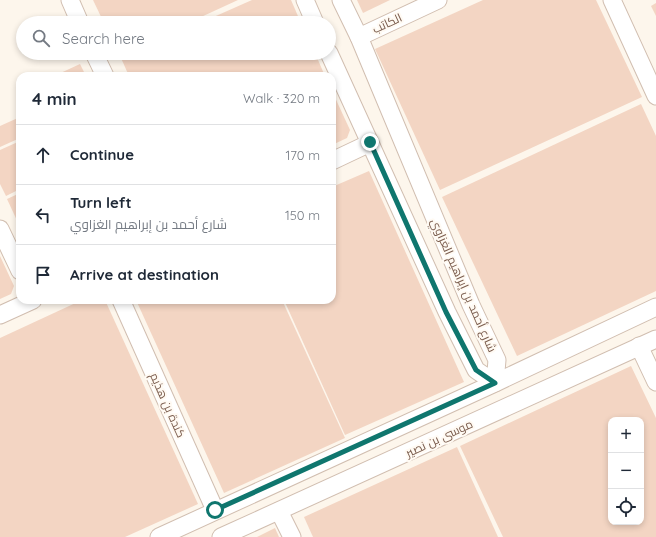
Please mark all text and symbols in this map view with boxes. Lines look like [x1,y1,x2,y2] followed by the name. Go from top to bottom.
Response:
[370,10,404,36] street label: الكاتب
[16,16,336,60] search box
[30,27,52,49] icon: search
[62,29,145,48] text: Search here
[32,88,77,109] text: 4 min
[243,90,320,106] text: Walk · 320 m
[361,133,379,151] route end
[32,144,54,166] icon: ahead
[70,145,134,164] text: Continue
[285,147,320,163] text: 170 m
[70,193,132,212] text: Turn left
[32,204,54,226] icon: left
[285,207,320,223] text: 150 m
[70,216,227,232] text: شارع أحمد بن إبراهيم الغزاوي
[425,216,500,356] street label: شارع أحمد بن إبراهيم الغزاوي
[32,264,54,286] icon: arrive
[70,265,219,284] text: Arrive at destination
[146,370,189,440] street label: كندة بن هذيم
[402,416,475,461] street label: موسى بن نصير
[608,417,644,525] map controls
[608,417,644,453] button: +
[608,453,644,489] button: −
[608,489,644,525] button: locate
[206,501,224,519] route start

